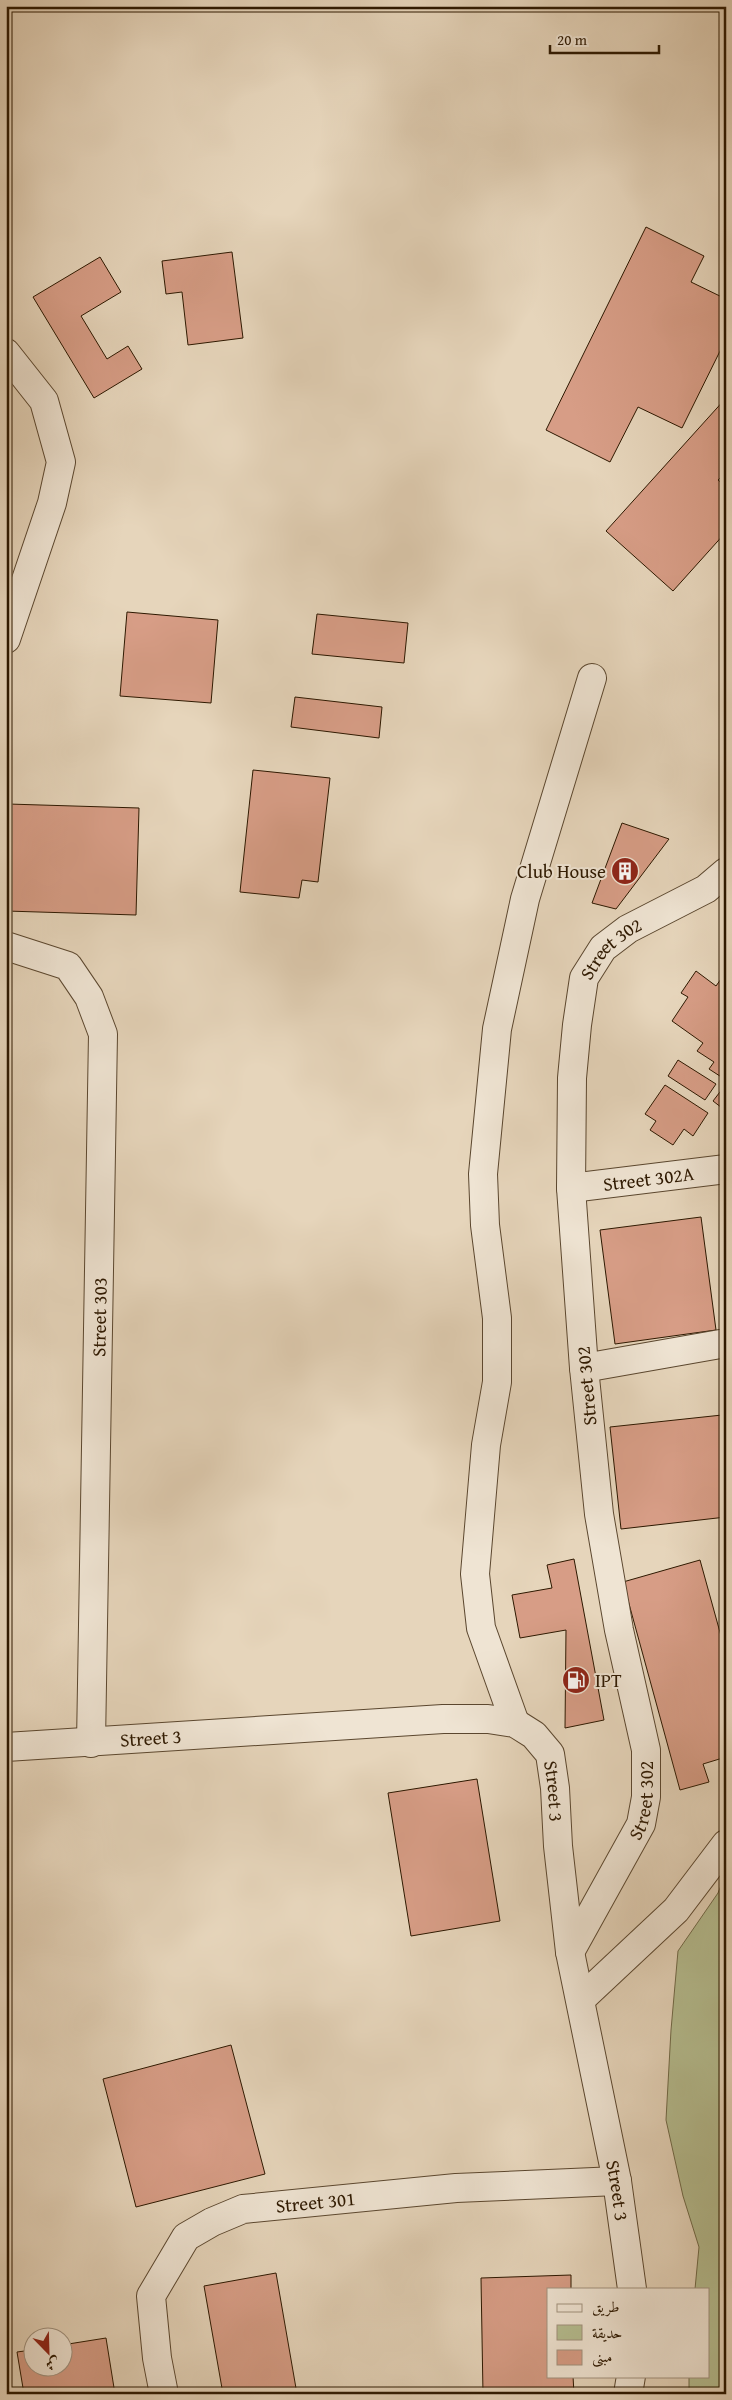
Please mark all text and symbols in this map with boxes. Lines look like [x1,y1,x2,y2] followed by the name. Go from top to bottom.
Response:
[550,22,658,54] scale bar
[557,29,588,50] text: 20 m
[610,856,640,886] building icon: Club House
[517,857,606,885] place label: Club House
[572,910,646,985] street label: Street 302
[601,1159,696,1198] street label: Street 302A
[84,1277,114,1357] street label: Street 303
[569,1345,603,1427] street label: Street 302
[561,1665,591,1695] fuel station icon: IPT
[595,1666,622,1694] place label: IPT
[119,1722,182,1754] street label: Street 3
[537,1759,571,1823] street label: Street 3
[621,1761,660,1845] street label: Street 302
[599,2157,636,2223] street label: Street 3
[274,2184,357,2220] street label: Street 301
[547,2288,710,2378] legend
[592,2296,619,2317] text: طريق
[592,2322,622,2343] text: حديقة
[22,2328,72,2378] north arrow
[592,2346,612,2368] text: مبنى
[43,2352,63,2376] text: ش

